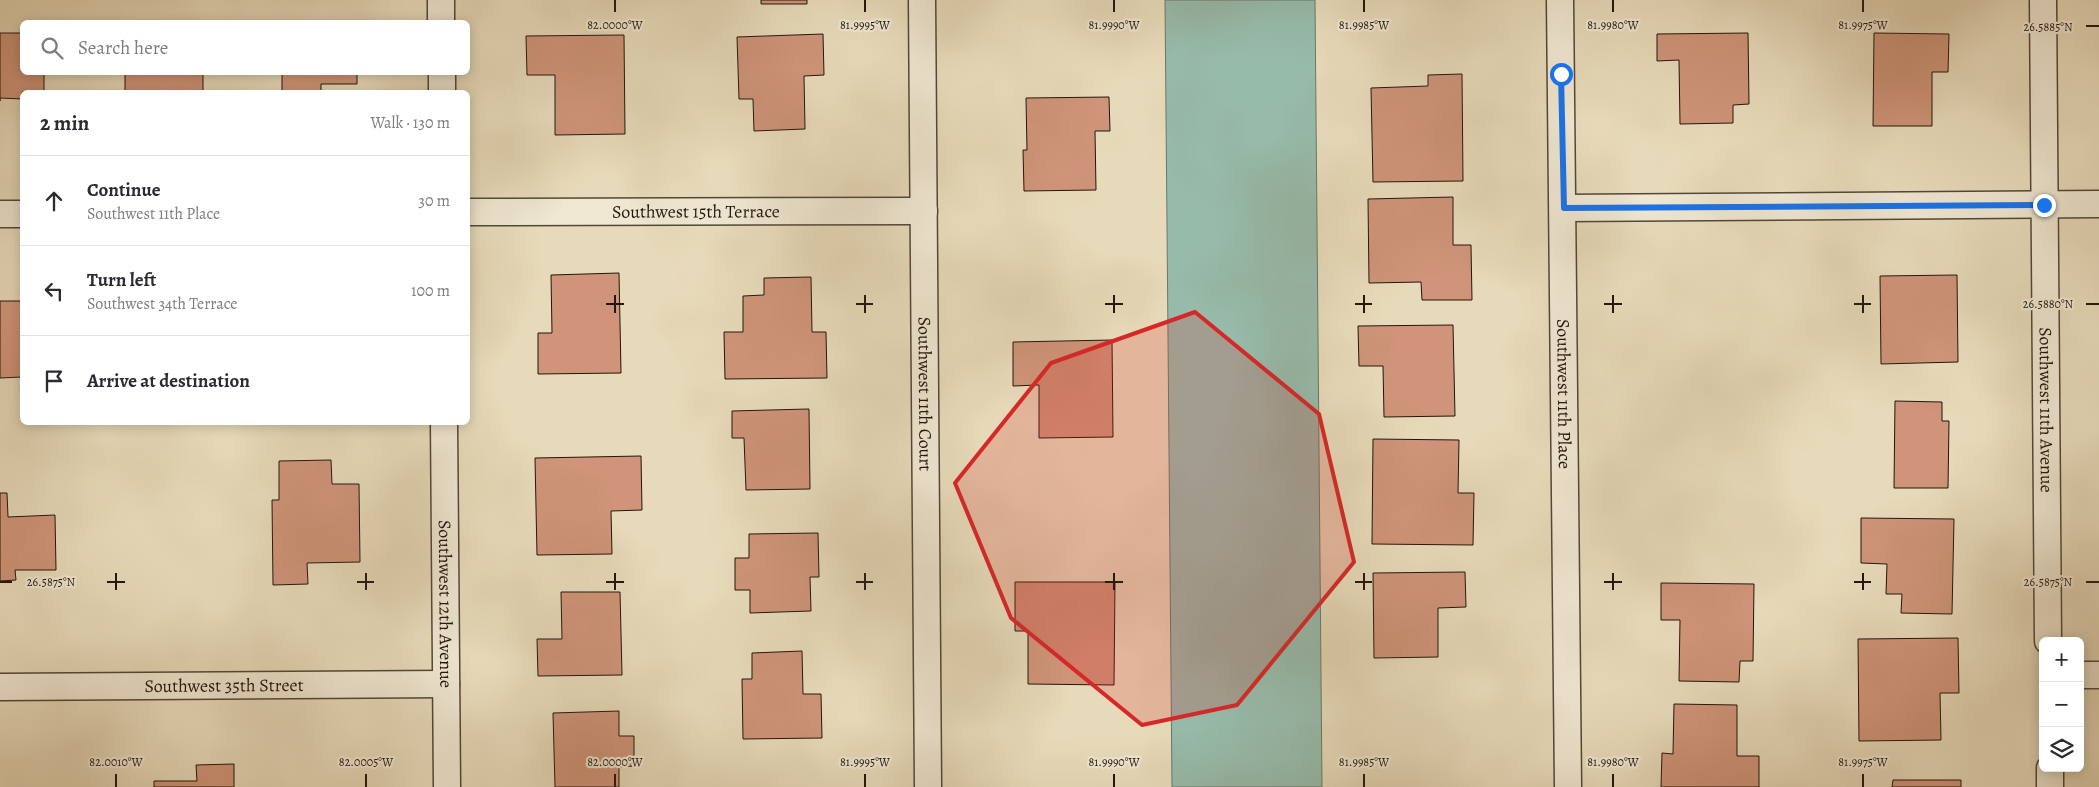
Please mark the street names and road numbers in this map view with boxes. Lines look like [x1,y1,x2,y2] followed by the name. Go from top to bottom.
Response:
[612,199,780,224] street label: Southwest 15th Terrace
[912,317,938,471] street label: Southwest 11th Court
[1551,319,1577,469] street label: Southwest 11th Place
[2034,327,2059,493] street label: Southwest 11th Avenue
[433,520,458,688] street label: Southwest 12th Avenue
[144,673,304,698] street label: Southwest 35th Street

